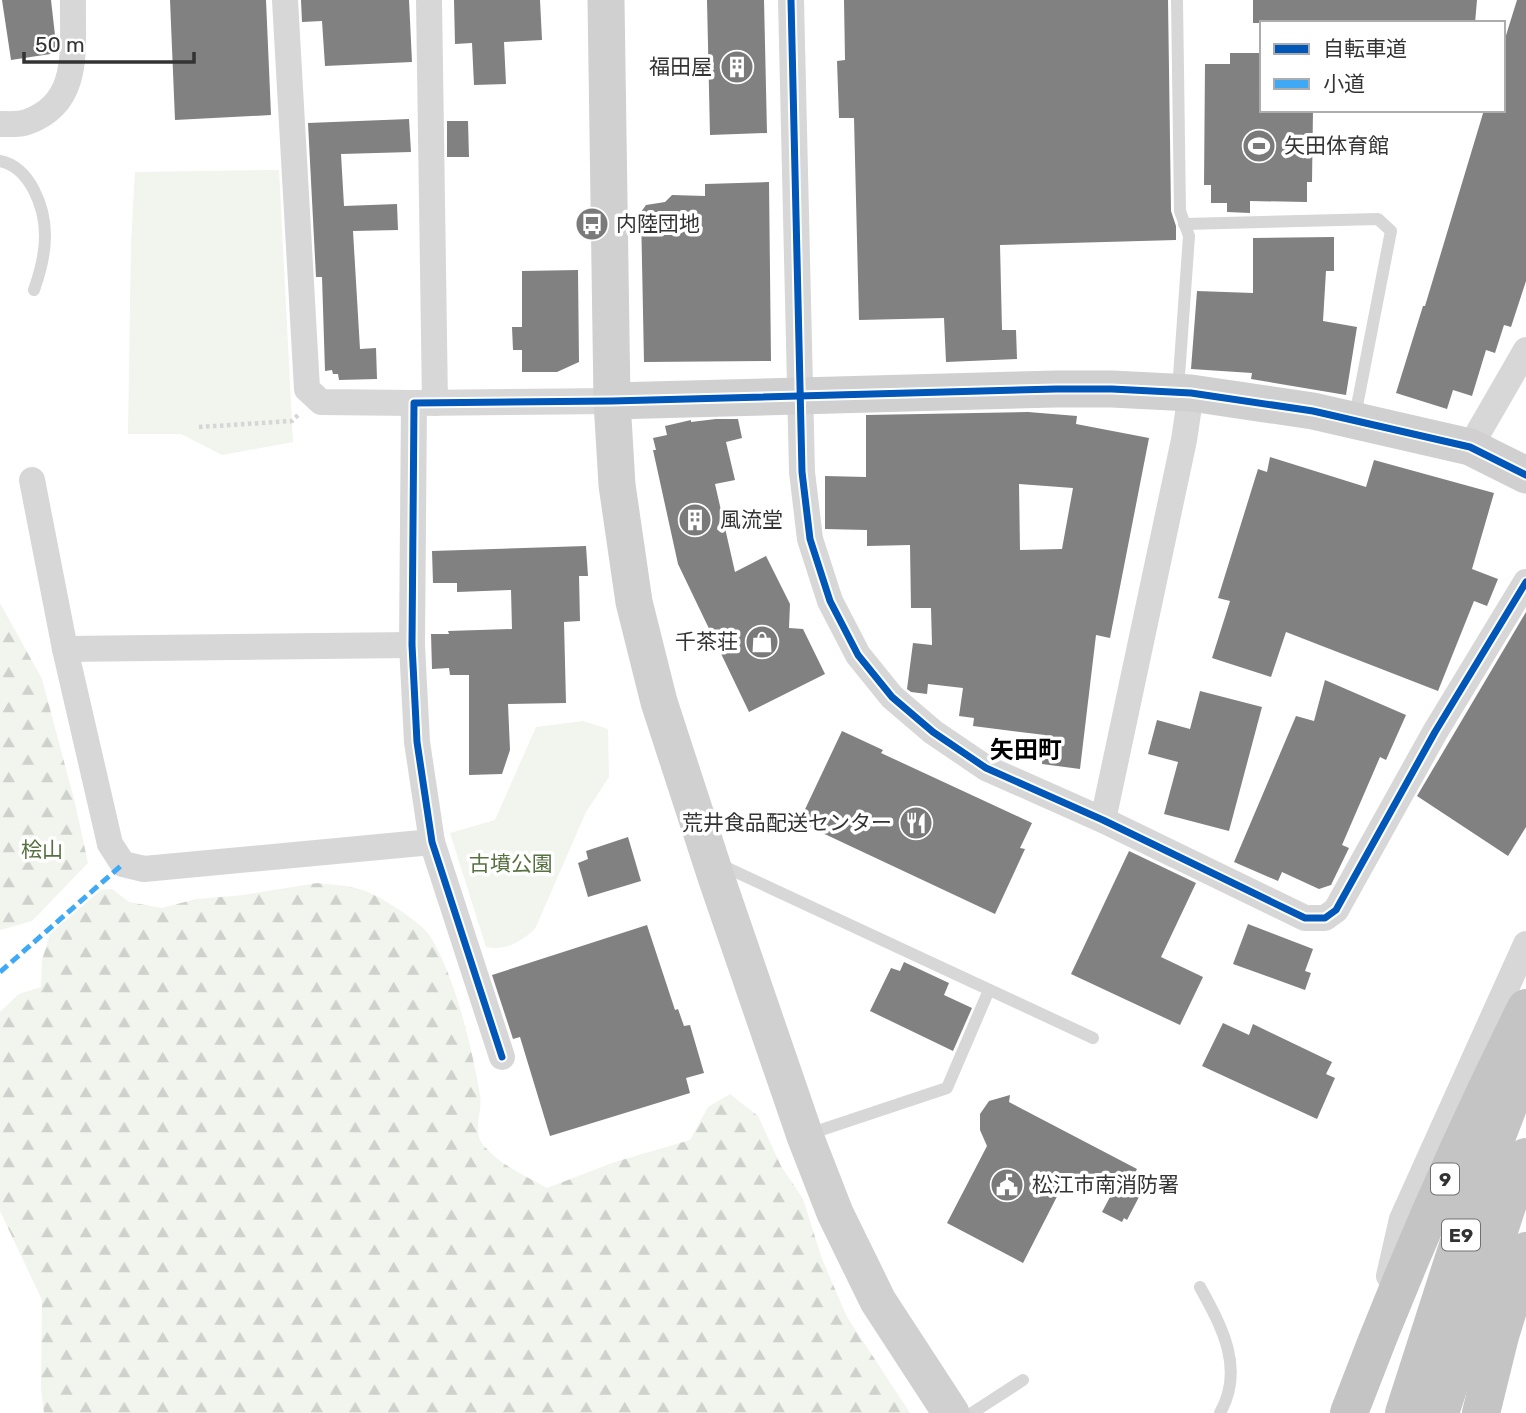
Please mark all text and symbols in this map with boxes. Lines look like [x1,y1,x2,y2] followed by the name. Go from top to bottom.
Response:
[24,21,194,65] scale bar
[1260,21,1505,112] legend
[35,32,85,57] text: 50 m
[1323,36,1407,61] text: 自転車道
[718,48,756,86] building icon: 福田屋
[649,54,712,79] place label: 福田屋
[1323,71,1365,96] text: 小道
[1240,127,1278,165] sports icon: 矢田体育館
[1284,133,1389,158] place label: 矢田体育館
[573,205,611,243] bus stop icon: 内陸団地
[616,211,700,236] place label: 内陸団地
[676,501,714,539] building icon: 風流堂
[720,507,783,532] place label: 風流堂
[743,623,781,661] shop icon: 千茶荘
[675,629,738,654] place label: 千茶荘
[990,736,1062,764] district label: 矢田町
[897,804,935,842] restaurant icon: 荒井食品配送センター
[682,810,892,835] place label: 荒井食品配送センター
[21,837,63,862] park label: 桧山
[469,851,553,876] park label: 古墳公園
[1431,1163,1459,1194] road number: 9
[988,1166,1026,1204] public building icon: 松江市南消防署
[1032,1172,1179,1197] place label: 松江市南消防署
[1442,1219,1480,1250] road number: E9

